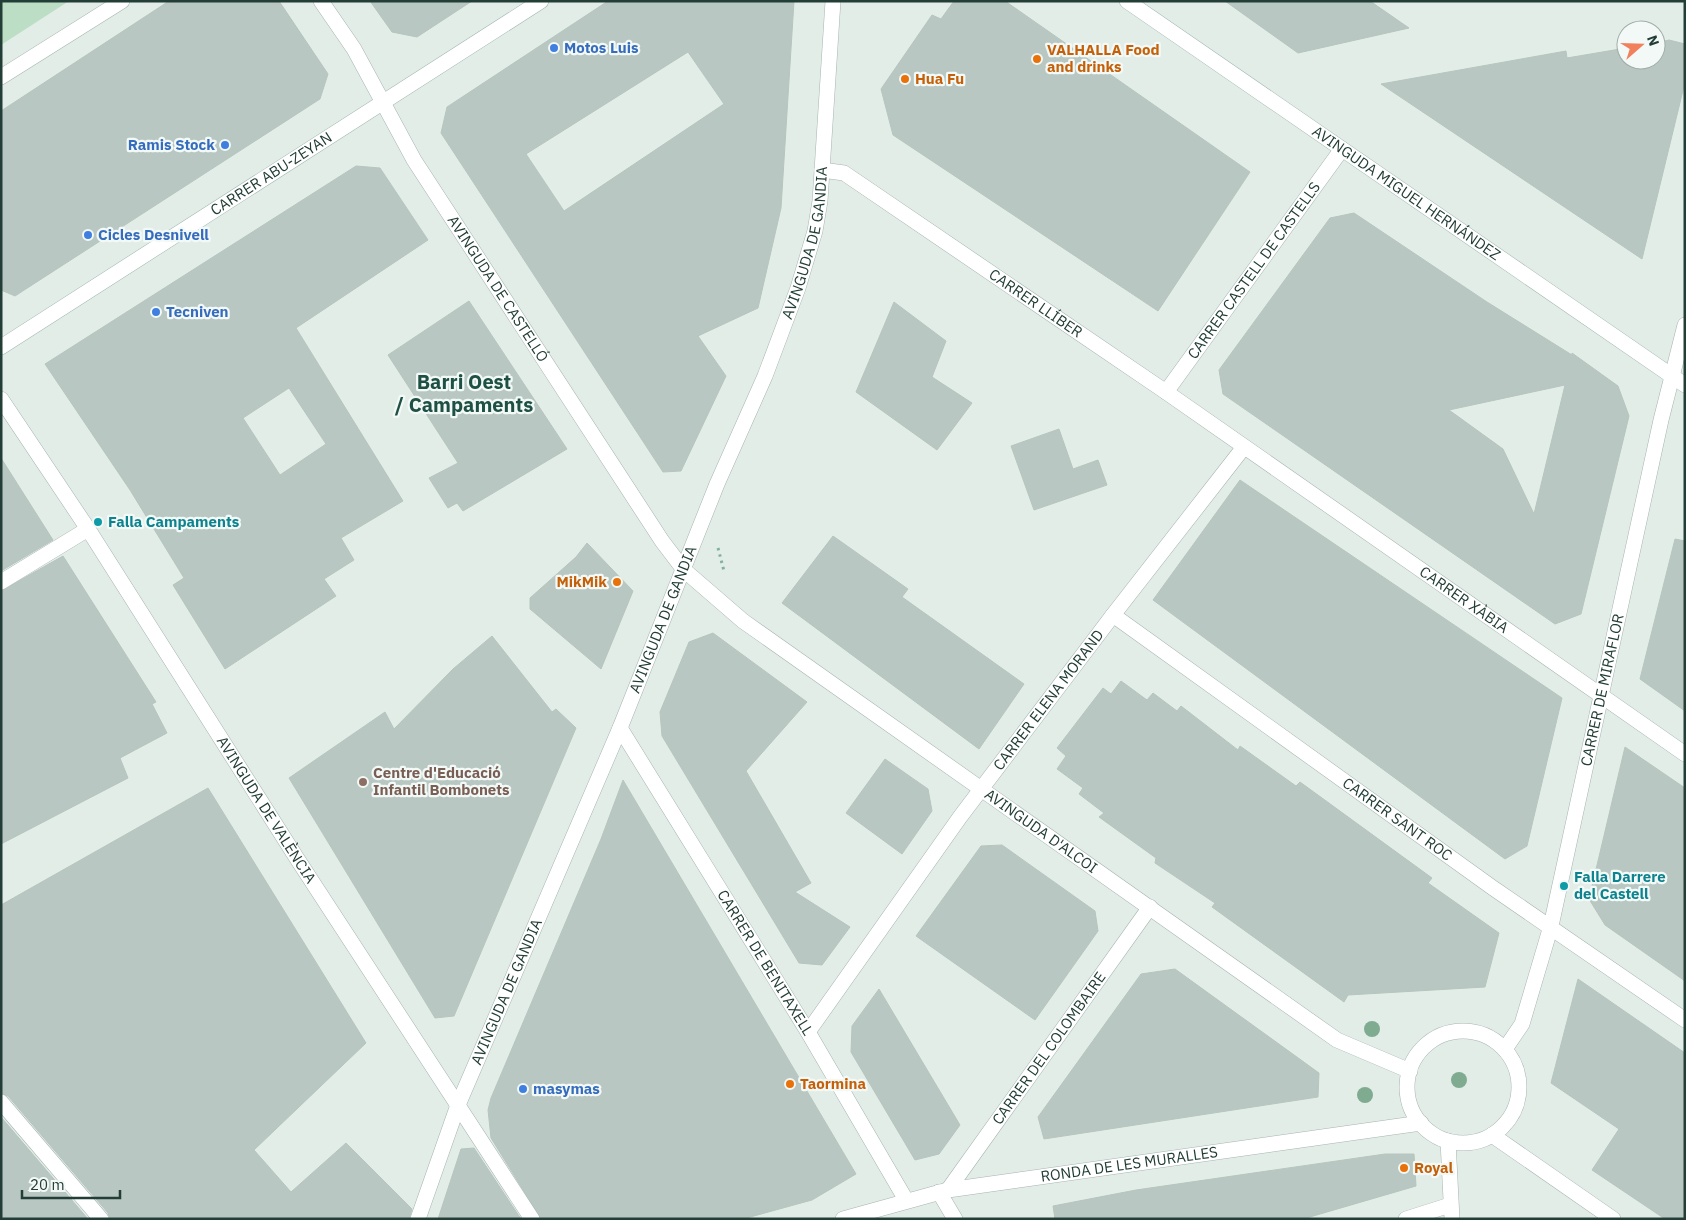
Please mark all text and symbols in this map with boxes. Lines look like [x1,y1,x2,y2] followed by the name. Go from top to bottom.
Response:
[1616,20,1666,70] north arrow
[1643,33,1663,48] text: N
[564,38,639,57] place label: Motos Luis
[1047,40,1160,76] place label: VALHALLA Food and drinks
[548,42,560,54] marker: Motos Luis
[1031,53,1043,65] marker: VALHALLA Food and drinks
[915,69,964,88] place label: Hua Fu
[899,73,911,85] marker: Hua Fu
[1309,121,1505,264] street label: AVINGUDA MIGUEL HERNÁNDEZ
[207,127,335,219] street label: CARRER ABU-ZEYAN
[128,135,215,154] place label: Ramis Stock
[219,139,231,151] marker: Ramis Stock
[777,165,831,322] street label: AVINGUDA DE GANDIA
[1183,178,1324,363] street label: CARRER CASTELL DE CASTELLS
[444,212,553,365] street label: AVINGUDA DE CASTELLÓ
[98,225,209,244] place label: Cicles Desnivell
[82,229,94,241] marker: Cicles Desnivell
[985,264,1086,342] street label: CARRER LLÍBER
[166,302,229,321] place label: Tecniven
[150,306,162,318] marker: Tecniven
[395,368,533,418] district label: Barri Oest / Campaments
[108,512,240,531] place label: Falla Campaments
[92,516,104,528] marker: Falla Campaments
[625,542,701,696] street label: AVINGUDA DE GANDIA
[1416,562,1513,637] street label: CARRER XÀBIA
[557,572,607,591] place label: MikMik
[611,576,623,588] marker: MikMik
[1576,612,1628,768] street label: CARRER DE MIRAFLOR
[989,626,1108,774] street label: CARRER ELENA MORAND
[213,732,321,887] street label: AVINGUDA DE VALÈNCIA
[373,763,510,799] place label: Centre d'Educació Infantil Bombonets
[1339,773,1456,865] street label: CARRER SANT ROC
[357,776,369,788] marker: Centre d'Educació Infantil Bombonets
[981,784,1101,877] street label: AVINGUDA D'ALCOI
[1574,867,1666,903] place label: Falla Darrere del Castell
[1558,880,1570,892] marker: Falla Darrere del Castell
[713,886,818,1039] street label: CARRER DE BENITAXELL
[466,915,546,1068] street label: AVINGUDA DE GANDIA
[988,968,1110,1128] street label: CARRER DEL COLOMBAIRE
[800,1074,866,1093] place label: Taormina
[784,1078,796,1090] marker: Taormina
[533,1079,600,1098] place label: masymas
[517,1083,529,1095] marker: masymas
[1039,1142,1219,1186] street label: RONDA DE LES MURALLES
[1414,1158,1454,1177] place label: Royal
[1398,1162,1410,1174] marker: Royal
[22,1168,120,1200] scale bar
[30,1175,65,1194] text: 20 m

